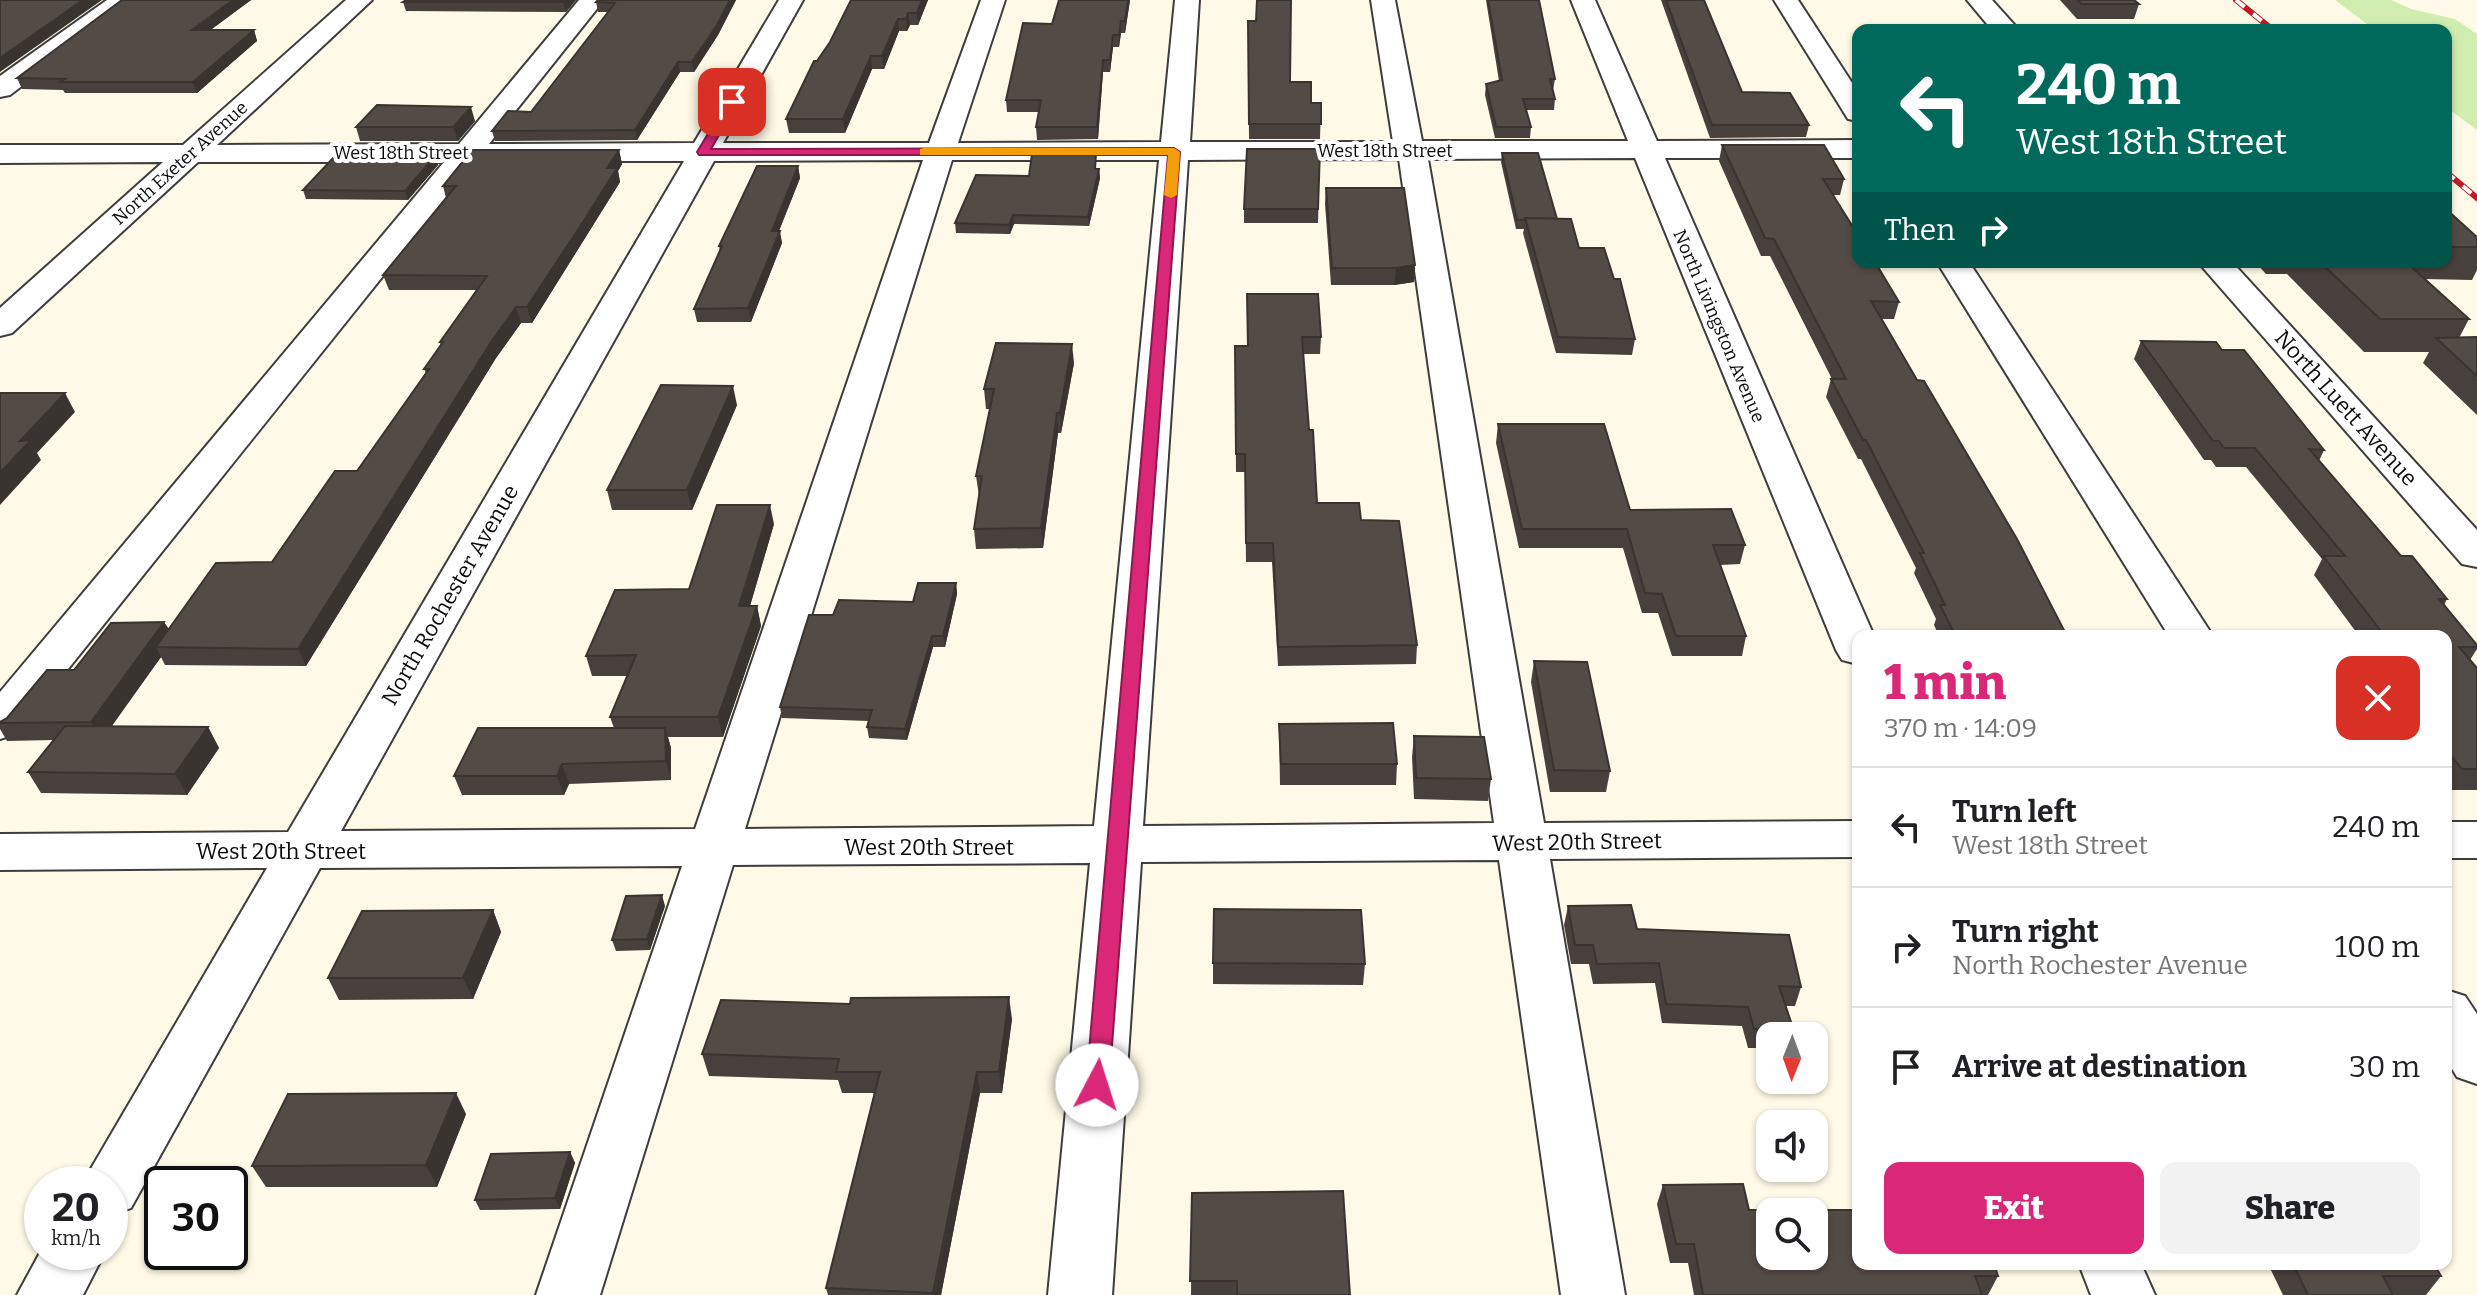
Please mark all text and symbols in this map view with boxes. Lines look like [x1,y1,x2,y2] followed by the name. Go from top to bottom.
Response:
[2016,52,2181,119] text: 240 m
[1884,56,1988,160] icon: left
[698,68,766,136] pin
[710,80,754,124] icon: arrive
[108,97,252,229] street label: North Exeter Avenue
[2016,120,2287,164] text: West 18th Street
[1317,140,1453,162] street label: West 18th Street
[333,142,469,164] street label: West 18th Street
[1971,208,2015,252] icon: right
[1884,212,1955,248] text: Then
[1668,226,1770,426] street label: North Livingston Avenue
[2269,325,2423,491] street label: North Luett Avenue
[376,480,524,710] street label: North Rochester Avenue
[1884,654,2006,712] text: 1 min
[2336,656,2420,740] button: close
[1884,713,2037,744] text: 370 m · 14:09
[1952,794,2077,830] text: Turn left
[1884,805,1928,849] icon: left
[2332,809,2420,845] text: 240 m
[1492,827,1662,857] street label: West 20th Street
[1952,830,2148,861] text: West 18th Street
[844,834,1014,861] street label: West 20th Street
[196,838,366,865] street label: West 20th Street
[1952,914,2099,950] text: Turn right
[1884,925,1928,969] icon: right
[2335,929,2420,965] text: 100 m
[1952,950,2248,981] text: North Rochester Avenue
[1756,1022,1828,1094] north arrow
[1756,1022,1828,1270] map controls
[1055,1043,1139,1127] position arrow
[1884,1045,1928,1089] icon: arrive
[1952,1049,2247,1085] text: Arrive at destination
[2349,1049,2420,1085] text: 30 m
[1756,1110,1828,1182] button: sound
[1884,1162,2144,1254] button: Exit
[2160,1162,2420,1254] button: Share
[144,1166,248,1270] speed limit sign: 30
[52,1184,100,1232] text: 20
[1756,1198,1828,1270] button: search
[51,1226,101,1250] text: km/h

